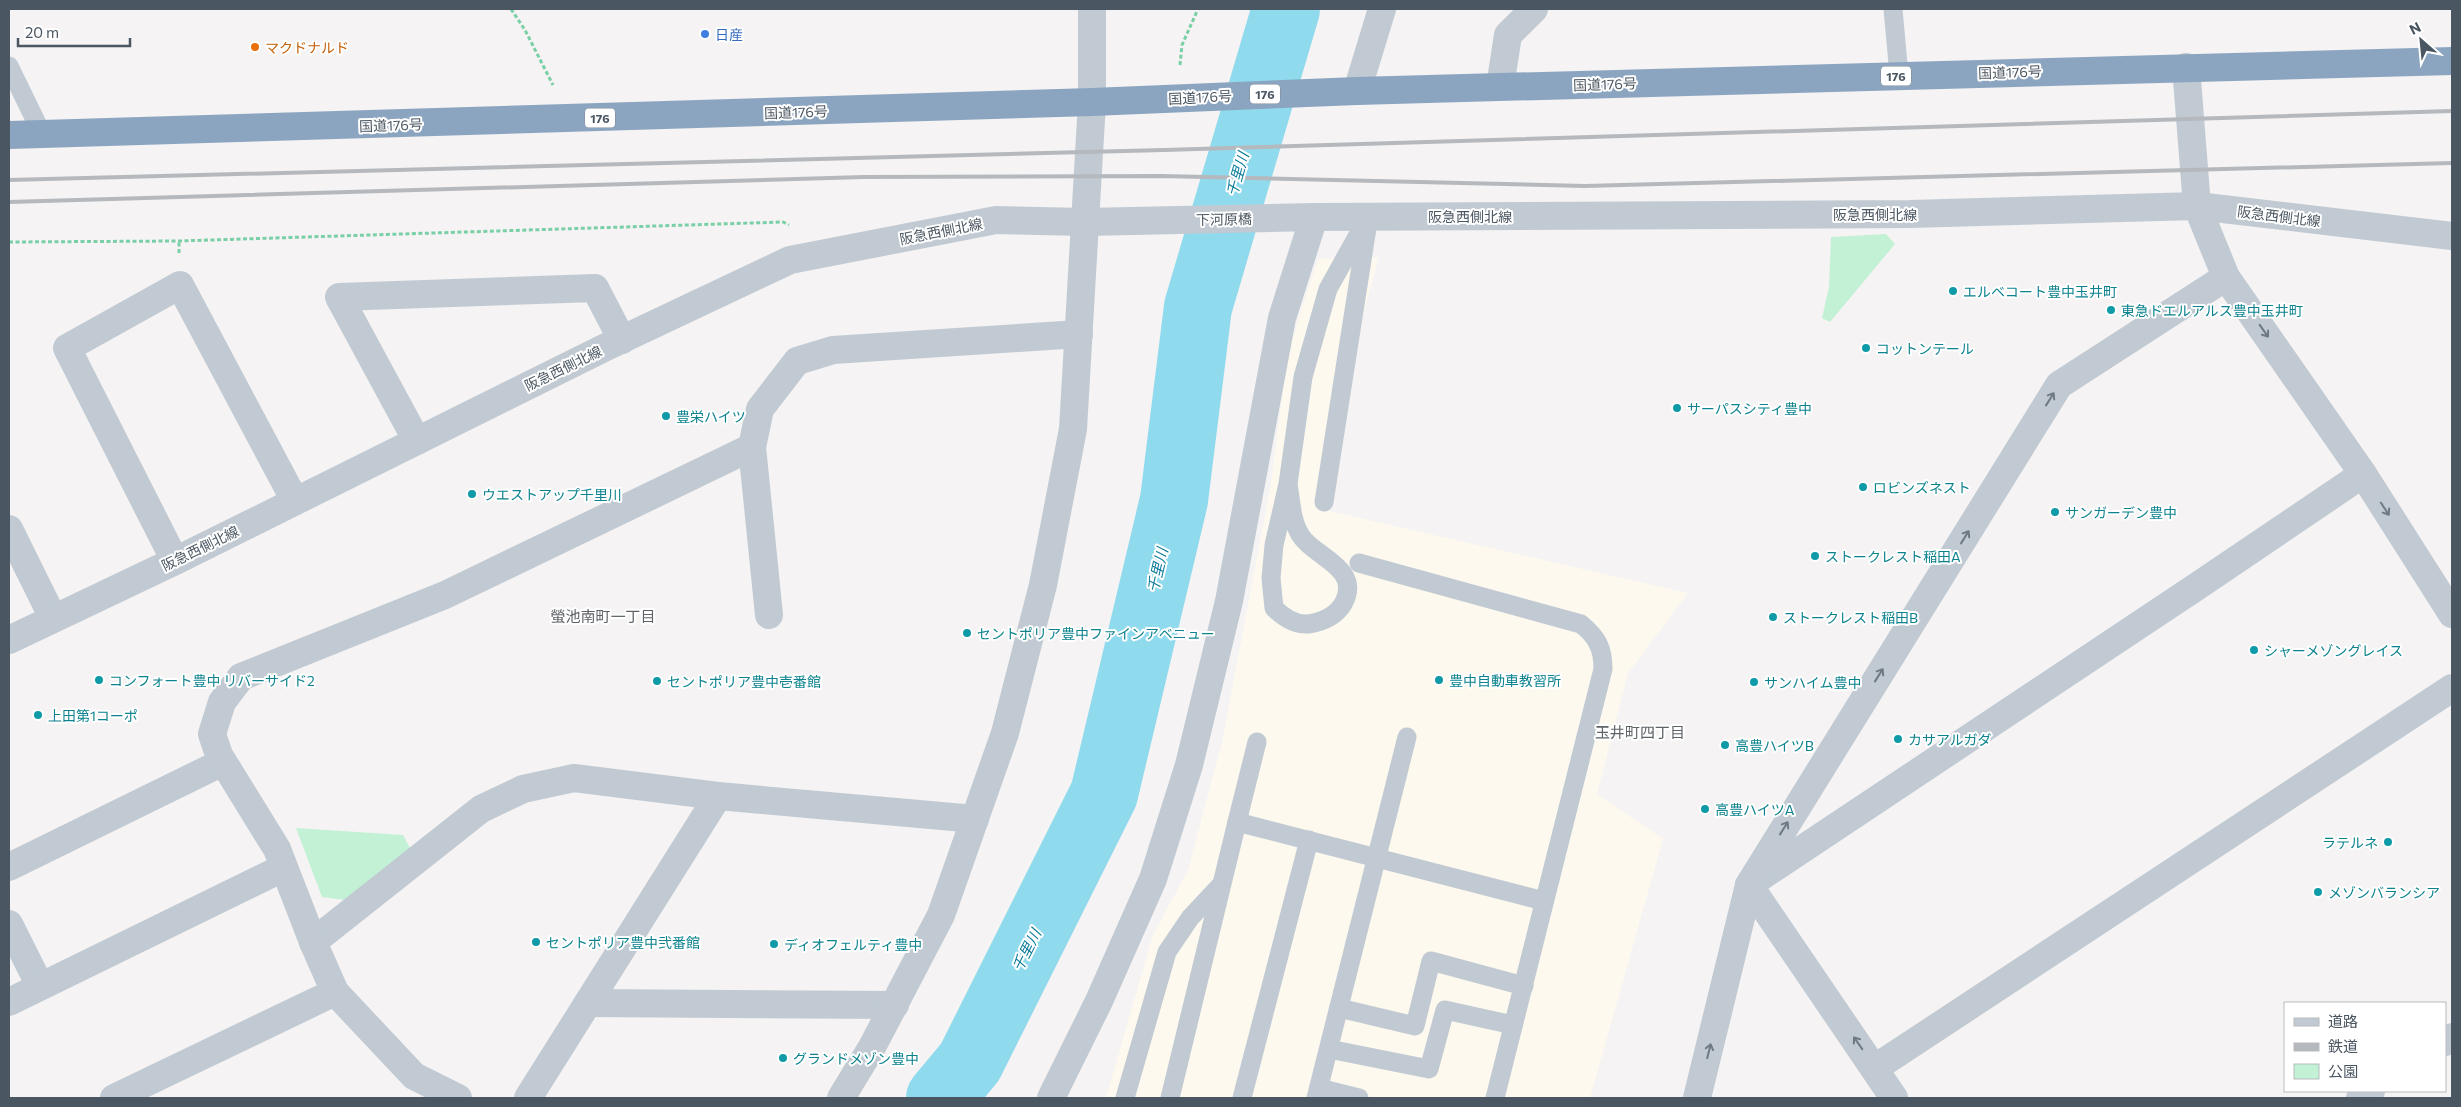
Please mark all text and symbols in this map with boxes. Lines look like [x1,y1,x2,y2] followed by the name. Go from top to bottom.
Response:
[18,15,130,47] scale bar
[2396,15,2446,65] north arrow
[2406,18,2423,38] text: N
[25,23,59,41] text: 20 m
[715,26,743,43] place label: 日産
[699,28,711,40] marker: 日産
[265,39,349,56] place label: マクドナルド
[249,41,261,53] marker: マクドナルド
[1978,62,2042,82] street label: 国道176号
[1881,66,1911,85] road number: 176
[1573,74,1637,94] street label: 国道176号
[1250,85,1280,104] road number: 176
[1168,87,1232,107] street label: 国道176号
[764,102,828,122] street label: 国道176号
[585,109,615,128] road number: 176
[359,115,423,135] street label: 国道176号
[1222,148,1252,198] water label: 千里川
[2236,202,2322,230] street label: 阪急西側北線
[1833,206,1917,223] street label: 阪急西側北線
[1428,208,1512,225] street label: 阪急西側北線
[1196,210,1252,228] street label: 下河原橋
[898,215,984,247] street label: 阪急西側北線
[1963,283,2117,300] place label: エルベコート豊中玉井町
[1947,285,1959,297] marker: エルベコート豊中玉井町
[2121,302,2303,319] place label: 東急ドエルアルス豊中玉井町
[2105,304,2117,316] marker: 東急ドエルアルス豊中玉井町
[2259,324,2269,338] one-way arrow
[1876,340,1974,357] place label: コットンテール
[522,342,604,394] street label: 阪急西側北線
[1860,342,1872,354] marker: コットンテール
[2046,393,2056,407] one-way arrow
[1687,400,1812,417] place label: サーパスシティ豊中
[1671,402,1683,414] marker: サーパスシティ豊中
[676,408,746,425] place label: 豊栄ハイツ
[660,410,672,422] marker: 豊栄ハイツ
[1873,479,1971,496] place label: ロビンズネスト
[1857,481,1869,493] marker: ロビンズネスト
[482,486,622,503] place label: ウエストアップ千里川
[466,488,478,500] marker: ウエストアップ千里川
[2380,501,2390,515] one-way arrow
[2065,504,2177,521] place label: サンガーデン豊中
[2049,506,2061,518] marker: サンガーデン豊中
[159,522,241,574] street label: 阪急西側北線
[1960,531,1970,545] one-way arrow
[1143,544,1171,594] water label: 千里川
[1825,548,1961,565] place label: ストークレスト稲田A
[1809,550,1821,562] marker: ストークレスト稲田A
[550,607,656,625] district label: 螢池南町一丁目
[1783,609,1918,626] place label: ストークレスト稲田B
[1767,611,1779,623] marker: ストークレスト稲田B
[977,625,1215,642] place label: セントポリア豊中ファインアベニュー
[961,627,973,639] marker: セントポリア豊中ファインアベニュー
[2264,642,2403,659] place label: シャーメゾングレイス
[2248,644,2260,656] marker: シャーメゾングレイス
[1874,669,1884,683] one-way arrow
[109,672,315,689] place label: コンフォート豊中 リバーサイド2
[1449,672,1561,689] place label: 豊中自動車教習所
[667,673,821,690] place label: セントポリア豊中壱番館
[93,674,105,686] marker: コンフォート豊中 リバーサイド2
[1433,674,1445,686] marker: 豊中自動車教習所
[1764,674,1861,691] place label: サンハイム豊中
[651,675,663,687] marker: セントポリア豊中壱番館
[1748,676,1760,688] marker: サンハイム豊中
[48,707,138,724] place label: 上田第1コーポ
[32,709,44,721] marker: 上田第1コーポ
[1595,723,1685,741] district label: 玉井町四丁目
[1908,731,1991,748] place label: カサアルガダ
[1892,733,1904,745] marker: カサアルガダ
[1735,737,1814,754] place label: 高豊ハイツB
[1719,739,1731,751] marker: 高豊ハイツB
[1715,801,1795,818] place label: 高豊ハイツA
[1699,803,1711,815] marker: 高豊ハイツA
[1779,822,1789,836] one-way arrow
[2322,834,2378,851] place label: ラテルネ
[2382,836,2394,848] marker: ラテルネ
[2328,884,2440,901] place label: メゾンバランシア
[2312,886,2324,898] marker: メゾンバランシア
[1008,924,1045,974] water label: 千里川
[546,934,700,951] place label: セントポリア豊中弐番館
[530,936,542,948] marker: セントポリア豊中弐番館
[784,936,922,953] place label: ディオフェルティ豊中
[768,938,780,950] marker: ディオフェルティ豊中
[2284,1002,2446,1092] legend
[2328,1012,2358,1030] text: 道路
[1853,1036,1863,1050] one-way arrow
[2328,1037,2358,1055] text: 鉄道
[1705,1043,1714,1059] one-way arrow
[793,1050,919,1067] place label: グランドメゾン豊中
[777,1052,789,1064] marker: グランドメゾン豊中
[2328,1062,2358,1080] text: 公園

